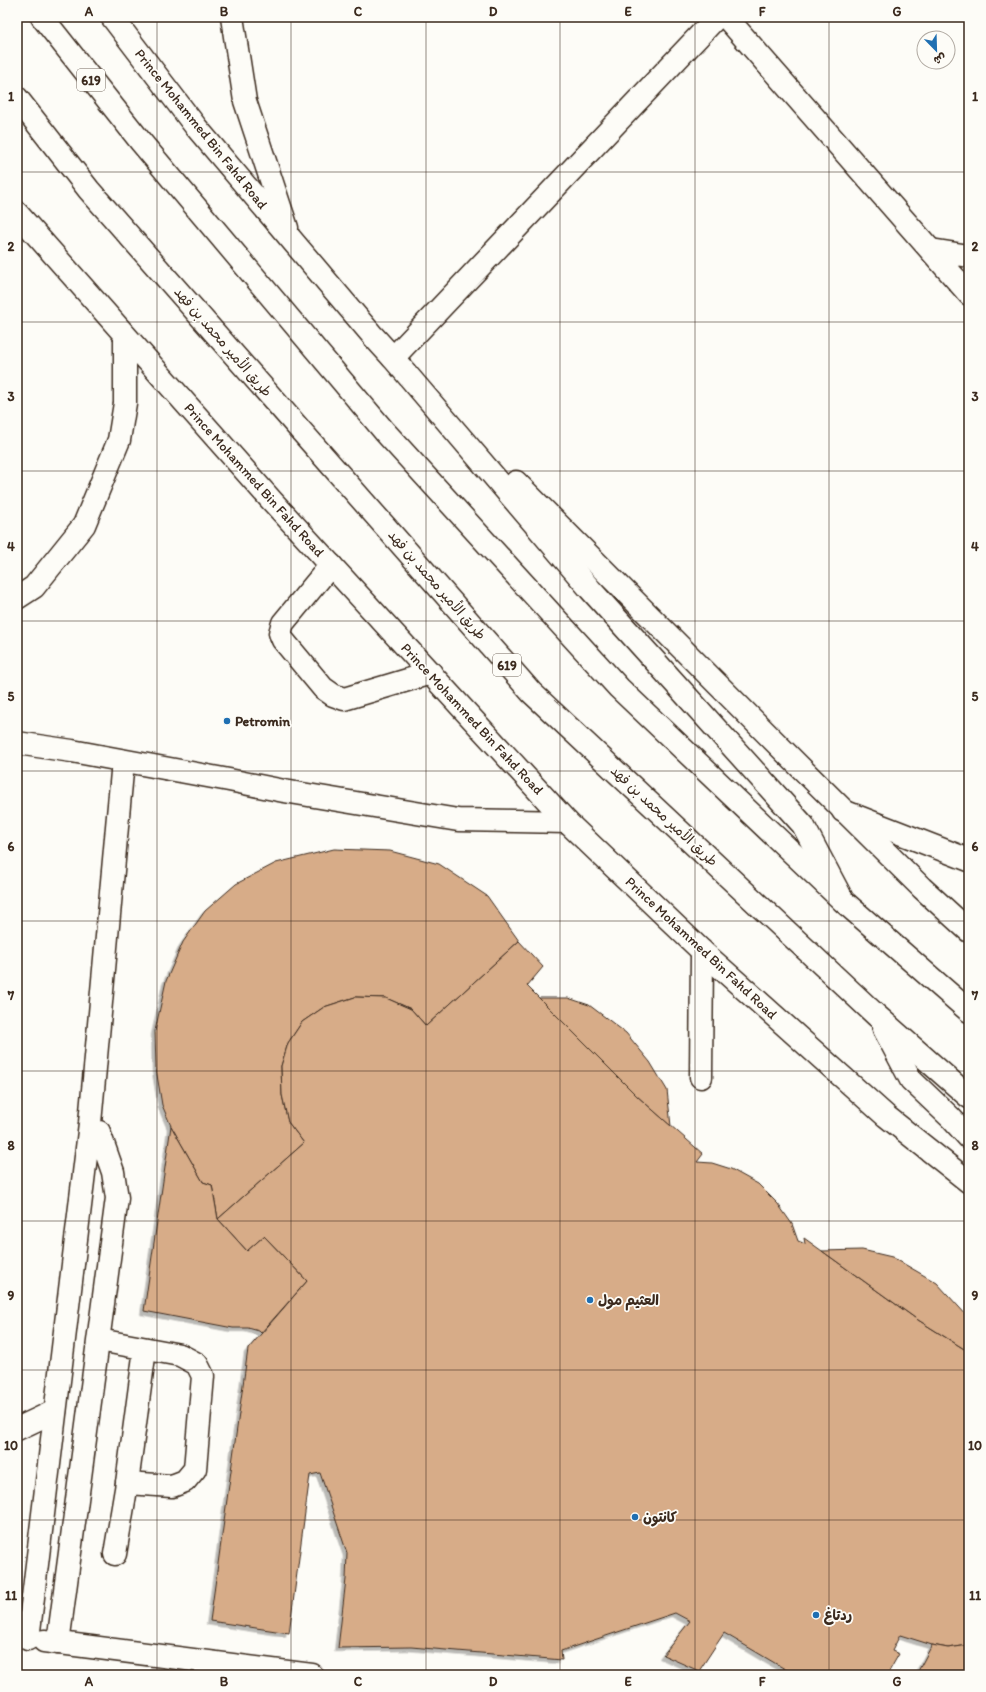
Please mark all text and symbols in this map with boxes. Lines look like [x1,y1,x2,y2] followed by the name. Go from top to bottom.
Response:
[84,4,94,19] text: A
[220,4,229,19] text: B
[354,4,363,19] text: C
[489,4,498,19] text: D
[624,4,632,19] text: E
[759,4,766,19] text: F
[893,4,902,19] text: G
[916,30,956,70] north arrow
[131,46,271,213] street label: Prince Mohammed Bin Fahd Road
[932,50,948,67] text: ش
[77,69,105,91] road number: 619
[8,89,14,104] text: 1
[972,89,978,104] text: 1
[8,239,15,254] text: 2
[972,239,979,254] text: 2
[171,283,276,400] street label: طريق الأمير محمد بن فهد
[7,389,15,404] text: 3
[971,389,979,404] text: 3
[180,400,328,561] street label: Prince Mohammed Bin Fahd Road
[385,526,490,643] street label: طريق الأمير محمد بن فهد
[7,539,15,554] text: 4
[971,539,979,554] text: 4
[397,640,547,799] street label: Prince Mohammed Bin Fahd Road
[493,654,521,676] road number: 619
[8,689,15,704] text: 5
[972,689,979,704] text: 5
[235,713,290,730] place label: Petromin
[222,716,232,726] marker: Petromin
[607,761,722,870] street label: طريق الأمير محمد بن فهد
[8,839,15,854] text: 6
[972,839,979,854] text: 6
[622,873,781,1023] street label: Prince Mohammed Bin Fahd Road
[7,988,15,1003] text: 7
[971,988,979,1003] text: 7
[7,1138,15,1153] text: 8
[971,1138,979,1153] text: 8
[8,1288,15,1303] text: 9
[972,1288,979,1303] text: 9
[598,1292,659,1311] place label: العثيم مول
[585,1295,595,1305] marker: العثيم مول
[4,1438,18,1453] text: 10
[968,1438,982,1453] text: 10
[643,1509,678,1527] place label: كانتون
[630,1512,640,1522] marker: كانتون
[5,1588,17,1603] text: 11
[969,1588,981,1603] text: 11
[824,1607,852,1625] place label: ردتاغ
[811,1610,821,1620] marker: ردتاغ
[84,1674,94,1689] text: A
[220,1674,229,1689] text: B
[354,1674,363,1689] text: C
[489,1674,498,1689] text: D
[624,1674,632,1689] text: E
[759,1674,766,1689] text: F
[893,1674,902,1689] text: G

